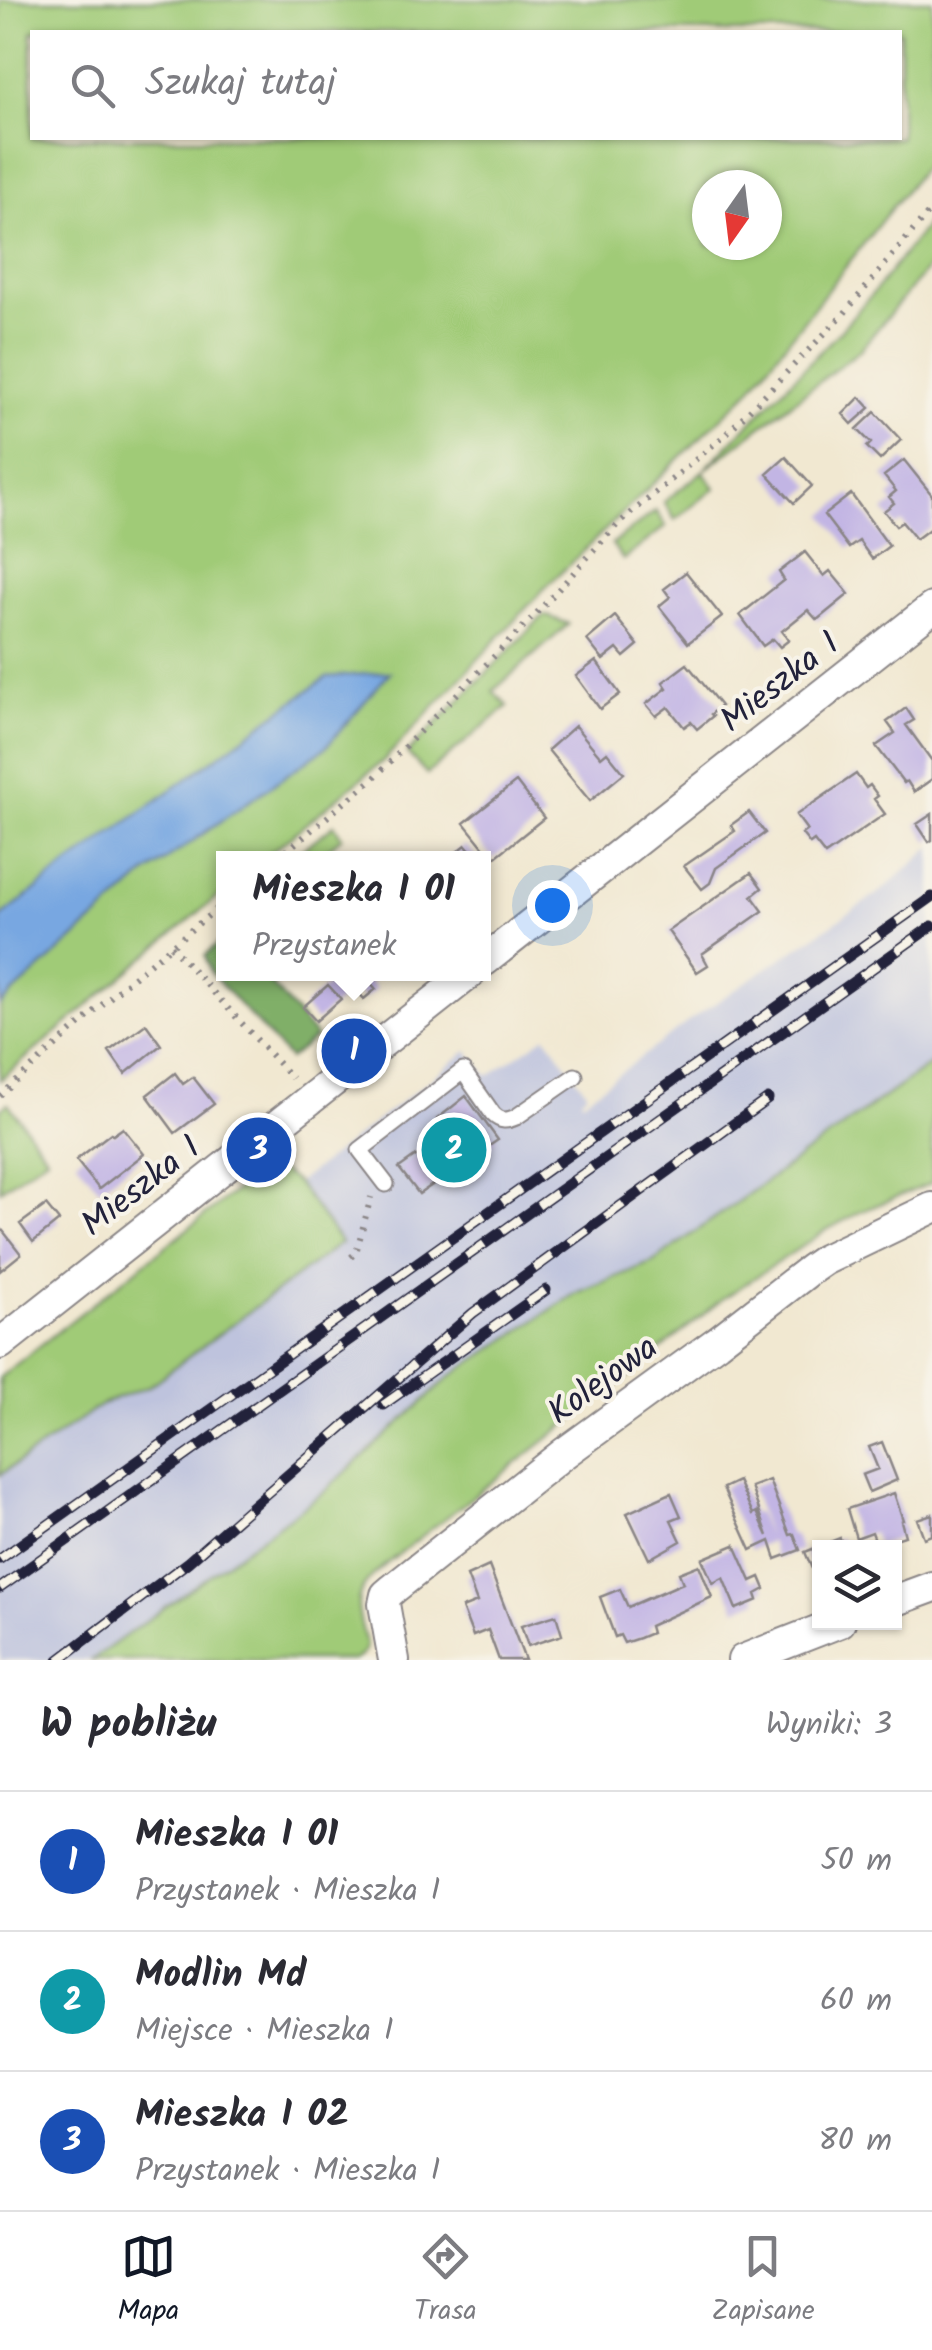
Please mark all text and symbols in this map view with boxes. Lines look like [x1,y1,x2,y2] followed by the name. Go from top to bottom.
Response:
[30,30,902,140] search box
[145,55,336,115] text: Szukaj tutaj
[65,58,120,113] icon: search
[692,170,782,260] north arrow
[709,618,853,748] street label: Mieszka I
[216,851,491,981] popup
[252,861,455,921] text: Mieszka I 01
[527,880,578,931] your location
[252,921,396,972] text: Przystanek
[322,1014,386,1088] pin: 1
[226,1112,292,1188] pin: 3
[422,1112,486,1188] pin: 2
[70,1122,214,1252] street label: Mieszka I
[537,1322,671,1441] street label: Kolejowa
[812,1540,902,1630] map controls
[812,1540,902,1630] button: layers
[40,1692,216,1759] text: W pobliżu
[766,1700,892,1751] text: Wyniki: 3
[135,1806,338,1866] text: Mieszka I 01
[68,1836,77,1887] text: 1
[821,1836,892,1887] text: 50 m
[135,1866,441,1917] text: Przystanek · Mieszka I
[135,1946,306,2006] text: Modlin Md
[63,1976,82,2027] text: 2
[820,1976,892,2027] text: 60 m
[135,2006,394,2057] text: Miejsce · Mieszka I
[135,2086,349,2146] text: Mieszka I 02
[64,2116,81,2167] text: 3
[818,2116,892,2167] text: 80 m
[135,2146,441,2197] text: Przystanek · Mieszka I
[117,2229,179,2334] tab: Mapa
[414,2229,477,2334] tab: Trasa
[711,2229,815,2334] tab: Zapisane

